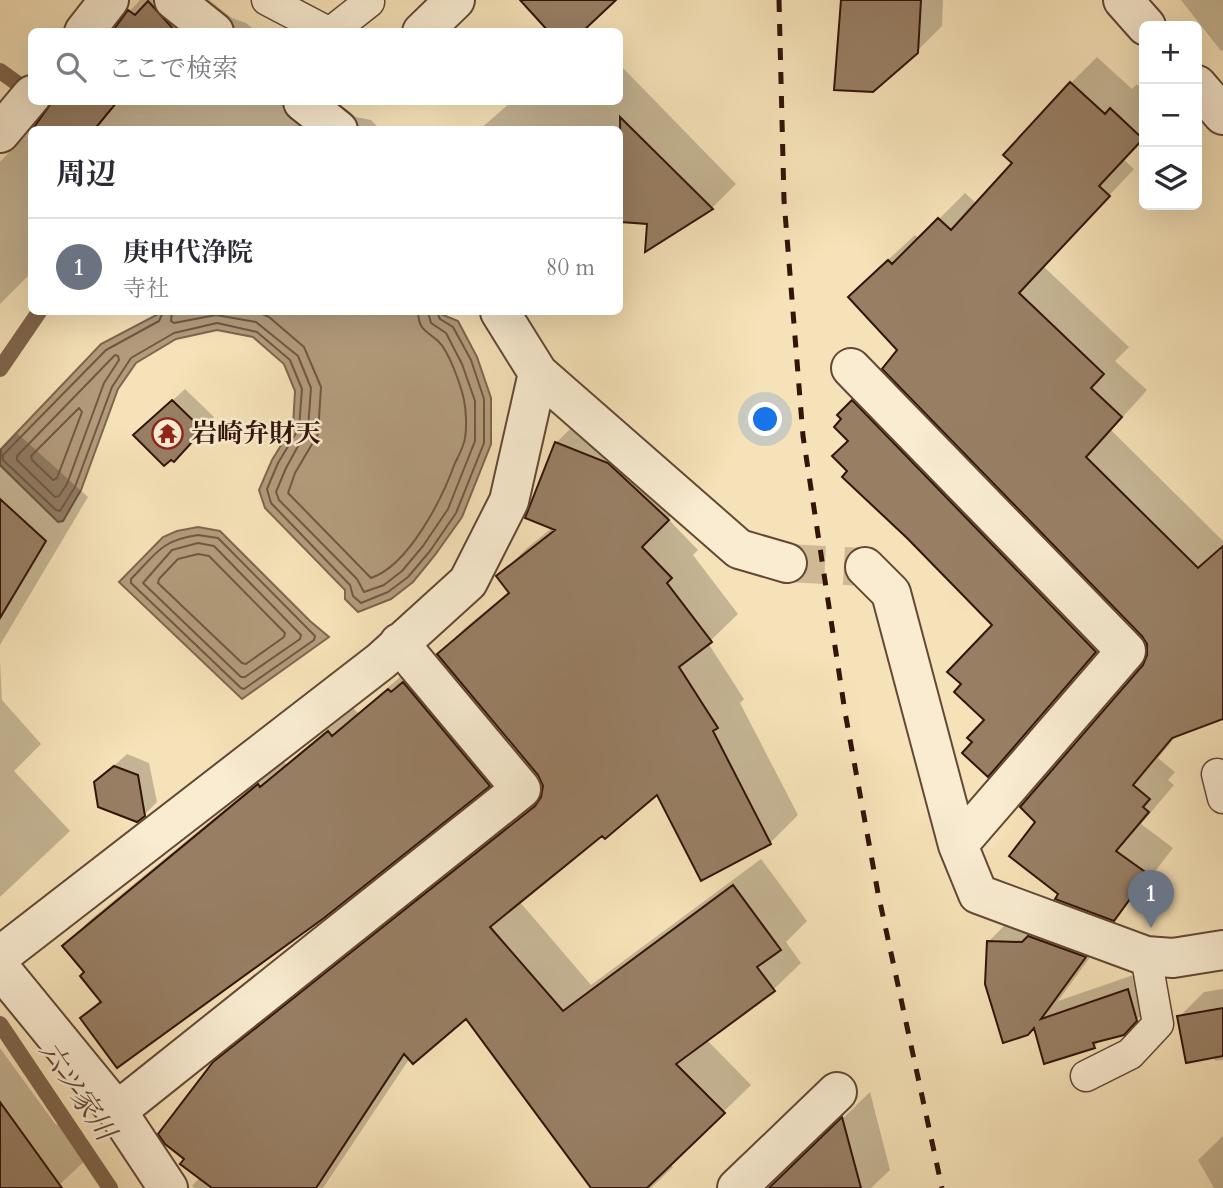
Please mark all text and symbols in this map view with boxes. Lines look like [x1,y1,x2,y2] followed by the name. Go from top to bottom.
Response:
[1139,21,1202,210] map controls
[1139,21,1202,84] button: +
[28,28,623,105] search box
[52,48,90,86] icon: search
[108,51,238,86] text: ここで検索
[1139,84,1202,147] button: −
[1139,147,1202,210] button: layers
[56,154,116,195] text: 周辺
[123,235,253,270] text: 庚申代浄院
[73,252,85,283] text: 1
[546,252,595,283] text: 80 m
[123,273,169,304] text: 寺社
[748,402,782,436] your location
[151,416,185,450] temple icon: 岩崎弁財天
[191,416,321,451] place label: 岩崎弁財天
[1128,870,1174,928] pin: 1
[30,1034,126,1151] water label: 六ツ家川

